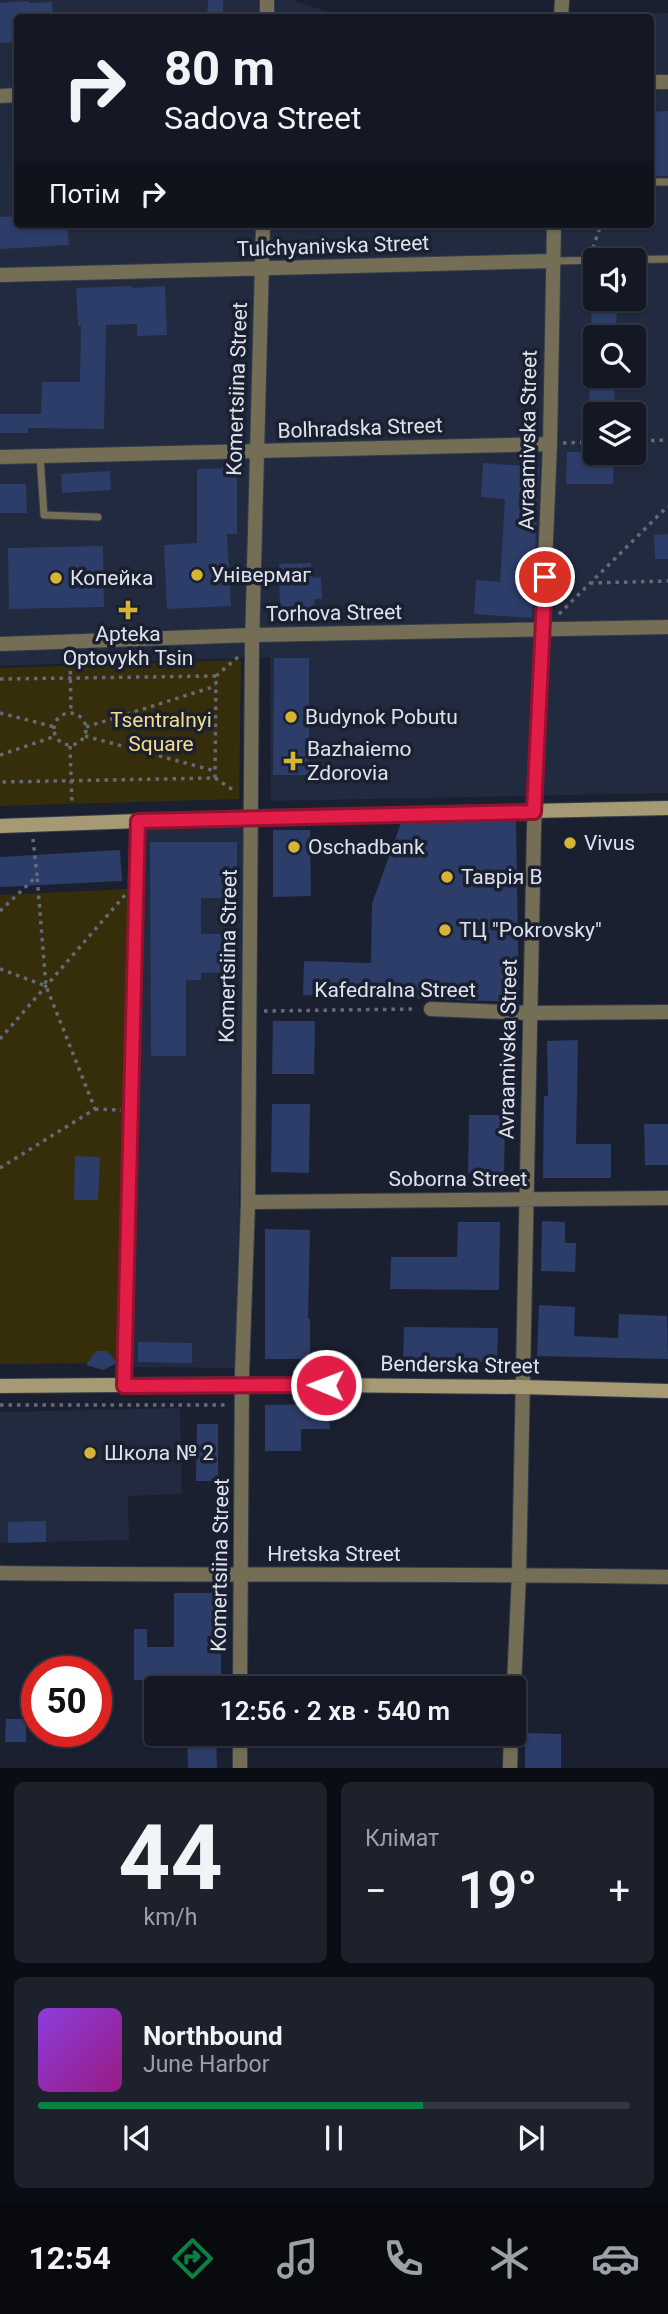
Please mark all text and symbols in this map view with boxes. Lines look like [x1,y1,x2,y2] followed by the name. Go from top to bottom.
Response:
[164,40,275,97] text: 80 m
[49,42,140,133] icon: right
[164,99,362,137] text: Sadova Street
[134,175,172,213] icon: right
[49,179,120,209] text: Потім
[236,231,430,261] street label: Tulchyanivska Street
[583,248,646,465] map controls
[583,248,646,311] button: sound
[222,302,252,476] street label: Komertsiina Street
[583,325,646,388] button: search
[514,350,542,530] street label: Avraamivska Street
[583,402,646,465] button: layers
[277,413,443,443] street label: Bolhradska Street
[515,547,575,607] pin
[526,558,564,596] icon: arrive
[211,563,311,587] place label: Універмаг
[70,566,153,590] place label: Копейка
[189,567,205,583] marker: Універмаг
[48,570,64,586] marker: Копейка
[266,600,402,626] street label: Torhova Street
[120,602,136,618] marker: Apteka Optovykh Tsin
[63,622,193,670] place label: Apteka Optovykh Tsin
[305,705,458,729] place label: Budynok Pobutu
[110,708,212,756] park label: Tsentralnyi Square
[283,709,299,725] marker: Budynok Pobutu
[307,737,412,785] place label: Bazhaiemo Zdorovia
[285,753,301,769] marker: Bazhaiemo Zdorovia
[584,831,635,855] place label: Vivus
[308,835,425,859] place label: Oschadbank
[562,835,578,851] marker: Vivus
[286,839,302,855] marker: Oschadbank
[461,865,543,889] place label: Таврія В
[214,869,242,1043] street label: Komertsiina Street
[439,869,455,885] marker: Таврія В
[459,918,602,942] place label: ТЦ "Pokrovsky"
[437,922,453,938] marker: ТЦ "Pokrovsky"
[494,959,522,1139] street label: Avraamivska Street
[314,978,476,1002] street label: Kafedralna Street
[389,1167,528,1191] street label: Soborna Street
[289,1348,363,1422] position arrow
[380,1352,540,1378] street label: Benderska Street
[104,1441,214,1465] place label: Школа № 2
[82,1445,98,1461] marker: Школа № 2
[206,1478,234,1652] street label: Komertsiina Street
[267,1542,401,1566] street label: Hretska Street
[21,1656,112,1747] speed limit sign: 50
[220,1696,450,1726] text: 12:56 · 2 хв · 540 m
[118,1805,223,1911] text: 44
[365,1825,439,1852] text: Клімат
[458,1860,537,1921] text: 19°
[365,1869,387,1913] text: −
[608,1869,630,1913] text: +
[144,1904,198,1931] text: km/h
[143,2021,283,2051] text: Northbound
[143,2051,270,2078] text: June Harbor
[118,2119,156,2157] icon: previous
[315,2119,353,2157] icon: pause
[512,2119,550,2157] icon: next
[168,2234,217,2283] icon: directions
[273,2234,322,2283] icon: music
[379,2234,428,2283] icon: phone
[485,2234,534,2283] icon: climate
[591,2234,640,2283] icon: car
[28,2239,111,2277] text: 12:54

